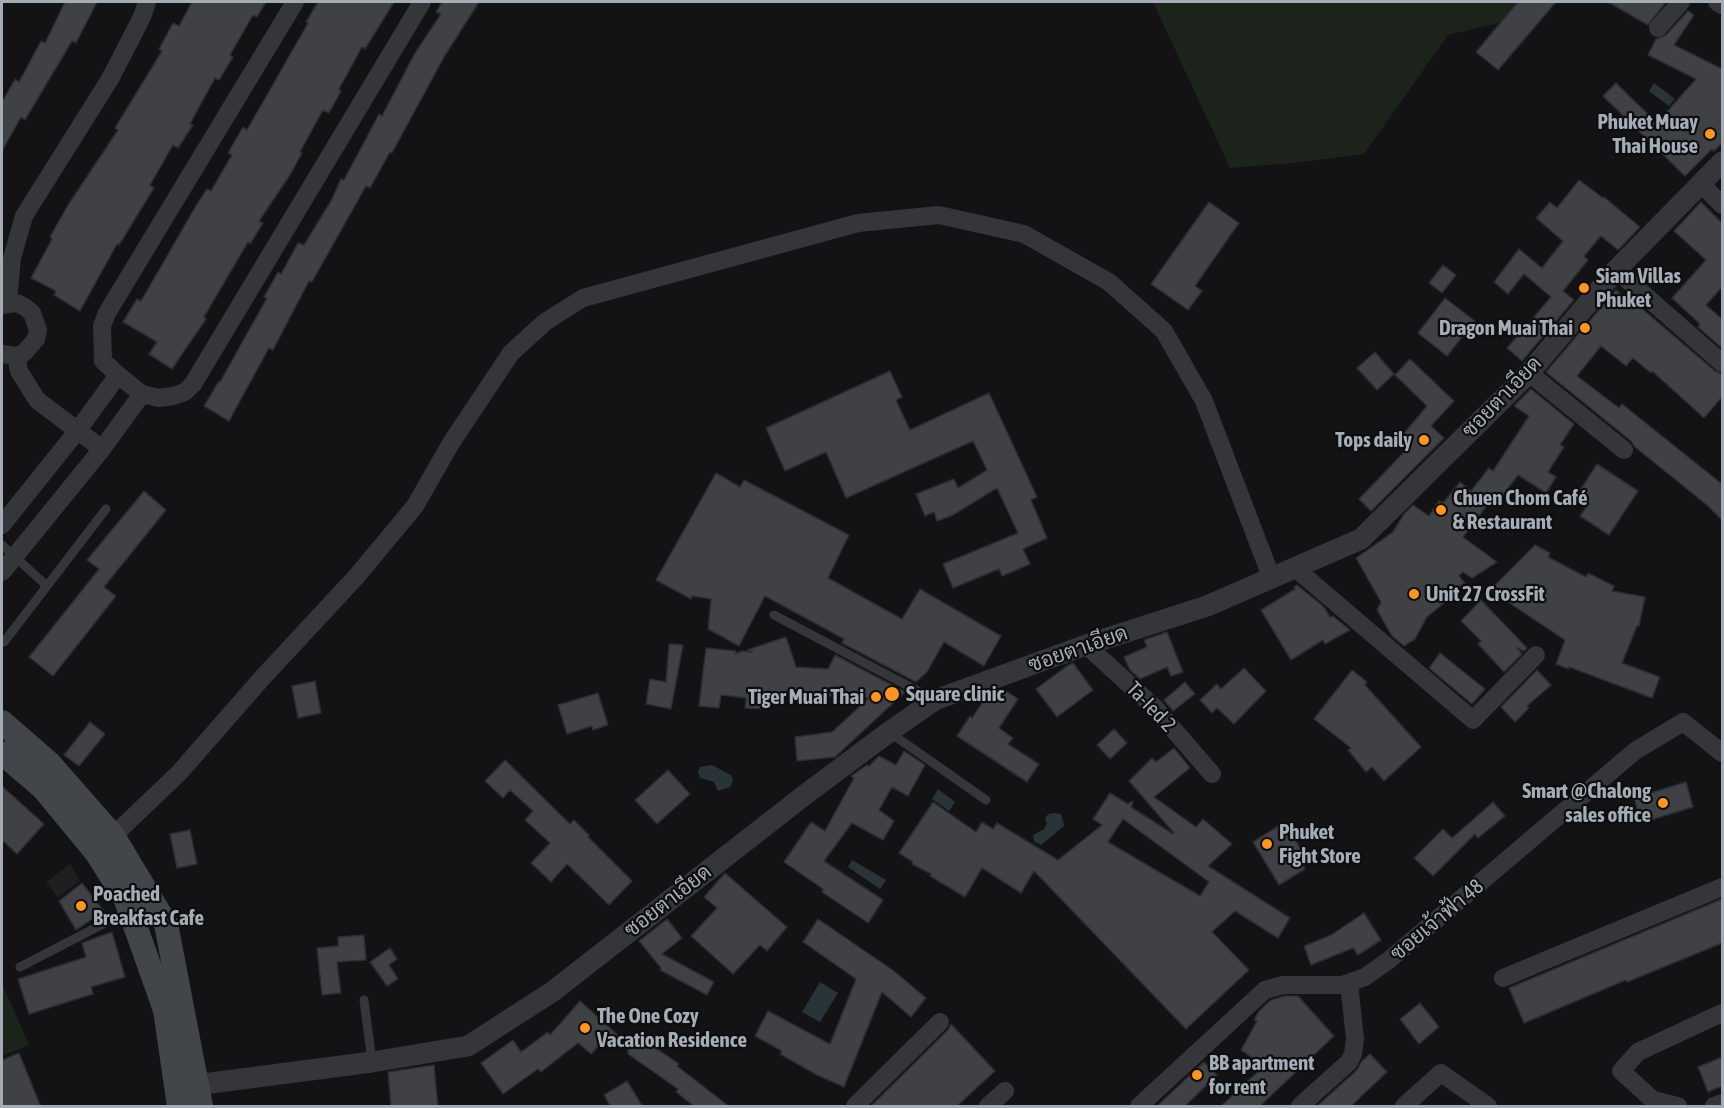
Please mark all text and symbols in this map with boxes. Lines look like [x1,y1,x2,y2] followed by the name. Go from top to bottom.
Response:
[1597,109,1698,159] place label: Phuket Muay Thai House
[1703,127,1717,141] marker: Phuket Muay Thai House
[1596,263,1681,313] place label: Siam Villas Phuket
[1577,281,1591,295] marker: Siam Villas Phuket
[1439,315,1573,341] place label: Dragon Muai Thai
[1578,321,1592,335] marker: Dragon Muai Thai
[1457,351,1547,443] street label: ซอยตาเอียด
[1335,427,1412,453] place label: Tops daily
[1417,433,1431,447] marker: Tops daily
[1453,485,1587,535] place label: Chuen Chom Café & Restaurant
[1434,503,1448,517] marker: Chuen Chom Café & Restaurant
[1426,581,1545,607] place label: Unit 27 CrossFit
[1407,587,1421,601] marker: Unit 27 CrossFit
[1025,620,1131,678] street label: ซอยตาเอียด
[1121,677,1181,737] street label: Ta-Ied 2
[906,681,1004,707] place label: Square clinic
[748,684,864,710] place label: Tiger Muai Thai
[883,685,901,703] marker: Square clinic
[869,690,883,704] marker: Tiger Muai Thai
[1522,778,1651,828] place label: Smart @Chalong sales office
[1656,796,1670,810] marker: Smart @Chalong sales office
[1279,819,1361,869] place label: Phuket Fight Store
[1260,837,1274,851] marker: Phuket Fight Store
[619,859,717,943] street label: ซอยตาเอียด
[1385,874,1489,966] street label: ซอยเจ้าฟ้า 48
[93,881,204,931] place label: Poached Breakfast Cafe
[74,899,88,913] marker: Poached Breakfast Cafe
[597,1003,747,1053] place label: The One Cozy Vacation Residence
[578,1021,592,1035] marker: The One Cozy Vacation Residence
[1209,1050,1314,1100] place label: BB apartment for rent
[1190,1068,1204,1082] marker: BB apartment for rent

